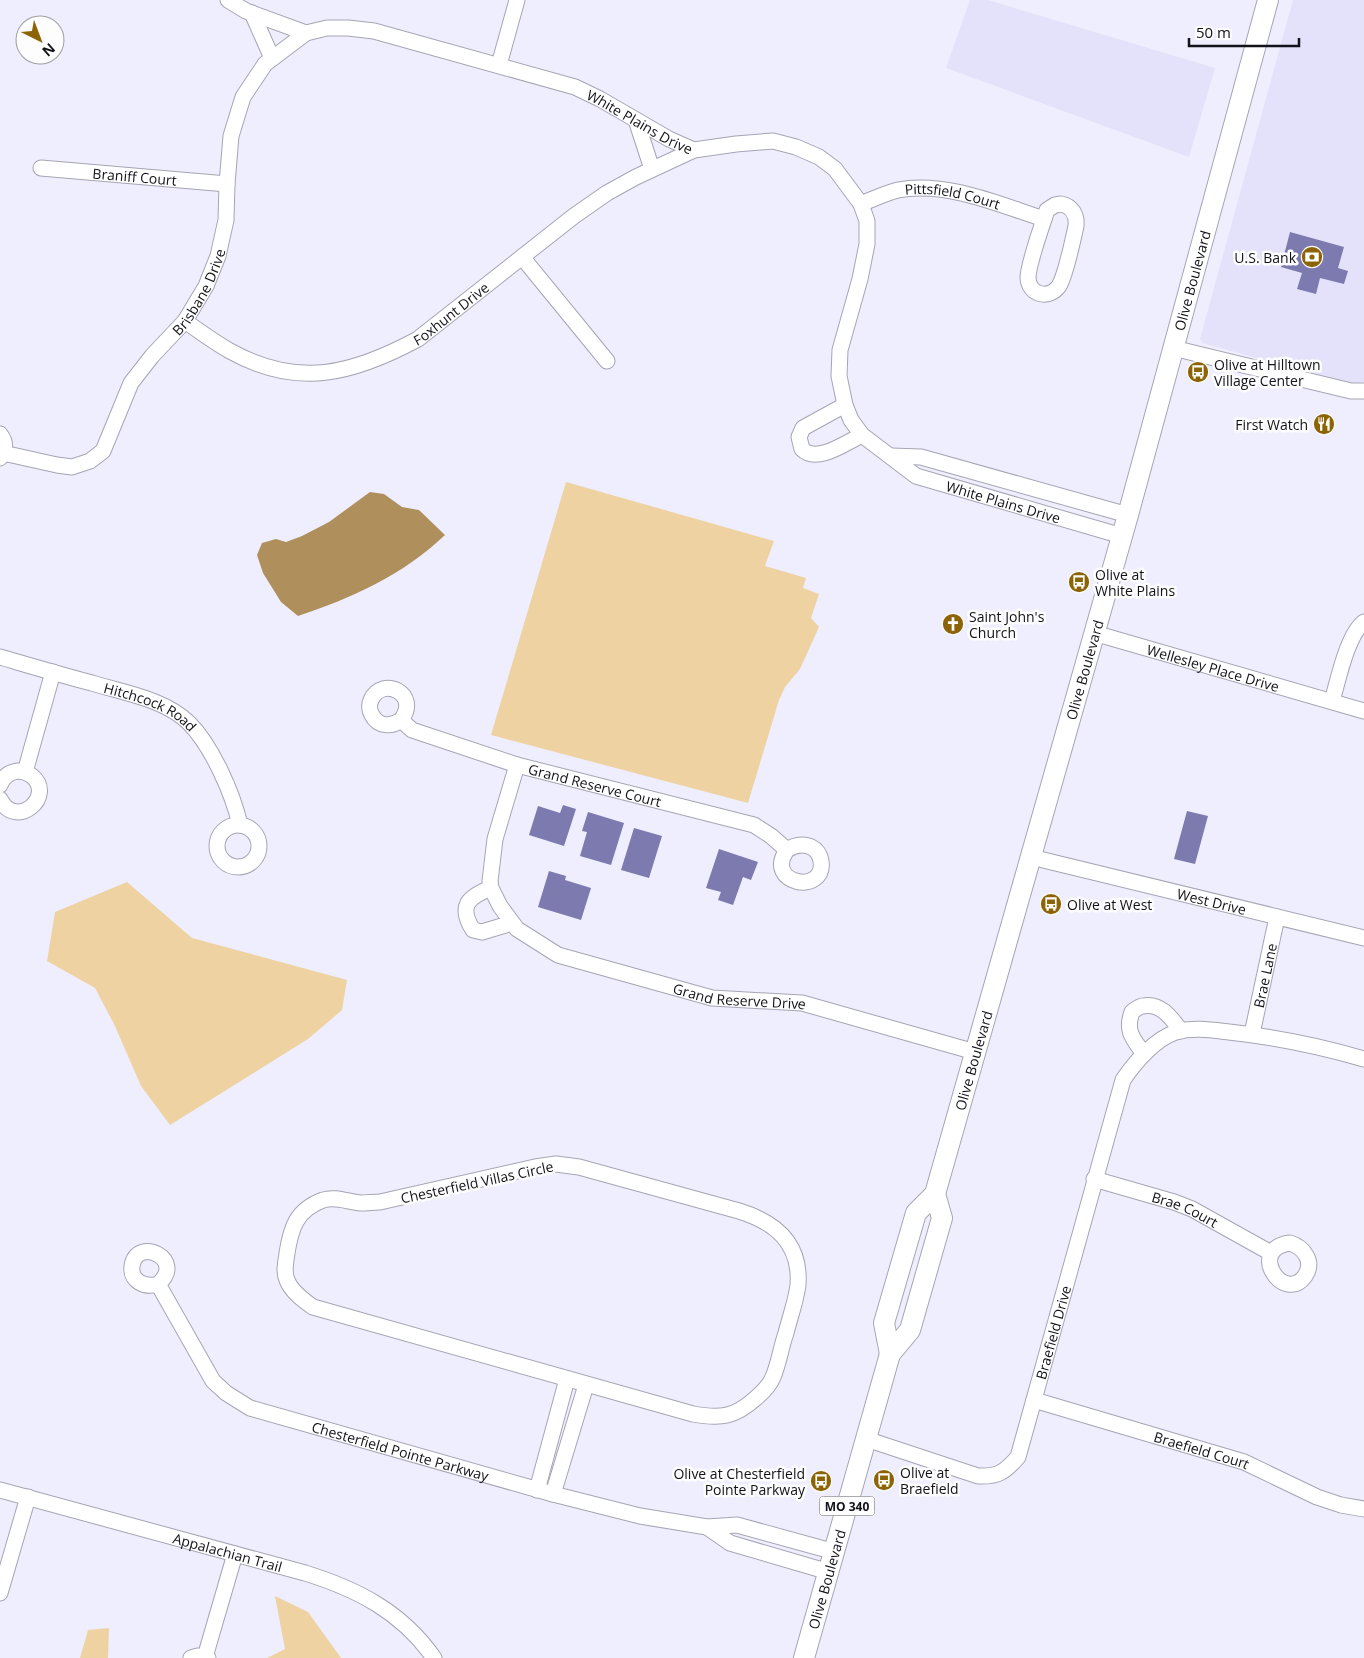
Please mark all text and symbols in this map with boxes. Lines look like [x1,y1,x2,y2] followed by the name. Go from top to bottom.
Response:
[15,15,65,65] north arrow
[1189,15,1299,47] scale bar
[1196,22,1231,42] text: 50 m
[38,39,60,61] text: N
[584,85,696,158] street label: White Plains Drive
[92,163,177,189] street label: Braniff Court
[904,178,1003,213] street label: Pittsfield Court
[1169,228,1214,333] street label: Olive Boulevard
[1300,245,1324,269] bank icon: U.S. Bank
[167,247,229,339] street label: Brisbane Drive
[1234,248,1297,267] place label: U.S. Bank
[410,277,493,349] street label: Foxhunt Drive
[1214,355,1321,390] place label: Olive at Hilltown Village Center
[1186,360,1210,384] bus stop icon: Olive at Hilltown Village Center
[1312,412,1336,436] restaurant icon: First Watch
[1235,415,1308,434] place label: First Watch
[944,476,1063,527] street label: White Plains Drive
[1095,565,1175,600] place label: Olive at White Plains
[1067,570,1091,594] bus stop icon: Olive at White Plains
[969,607,1045,642] place label: Saint John's Church
[941,612,965,636] church icon: Saint John's Church
[1061,618,1107,722] street label: Olive Boulevard
[1145,639,1282,696] street label: Wellesley Place Drive
[102,677,201,735] street label: Hitchcock Road
[526,759,663,811] street label: Grand Reserve Court
[1175,883,1248,919] street label: West Drive
[1039,892,1063,916] bus stop icon: Olive at West
[1067,895,1152,914] place label: Olive at West
[1248,941,1281,1009] street label: Brae Lane
[671,978,809,1013] street label: Grand Reserve Drive
[950,1008,996,1112] street label: Olive Boulevard
[399,1157,555,1207] street label: Chesterfield Villas Circle
[1150,1187,1222,1231] street label: Brae Court
[1031,1283,1075,1381] street label: Braefield Drive
[310,1417,492,1485] street label: Chesterfield Pointe Parkway
[1152,1426,1253,1473] street label: Braefield Court
[900,1463,959,1498] place label: Olive at Braefield
[673,1464,806,1499] place label: Olive at Chesterfield Pointe Parkway
[872,1468,896,1492] bus stop icon: Olive at Braefield
[809,1469,833,1493] bus stop icon: Olive at Chesterfield Pointe Parkway
[820,1496,874,1515] road number: MO 340
[803,1527,849,1631] street label: Olive Boulevard
[171,1528,284,1576] street label: Appalachian Trail

